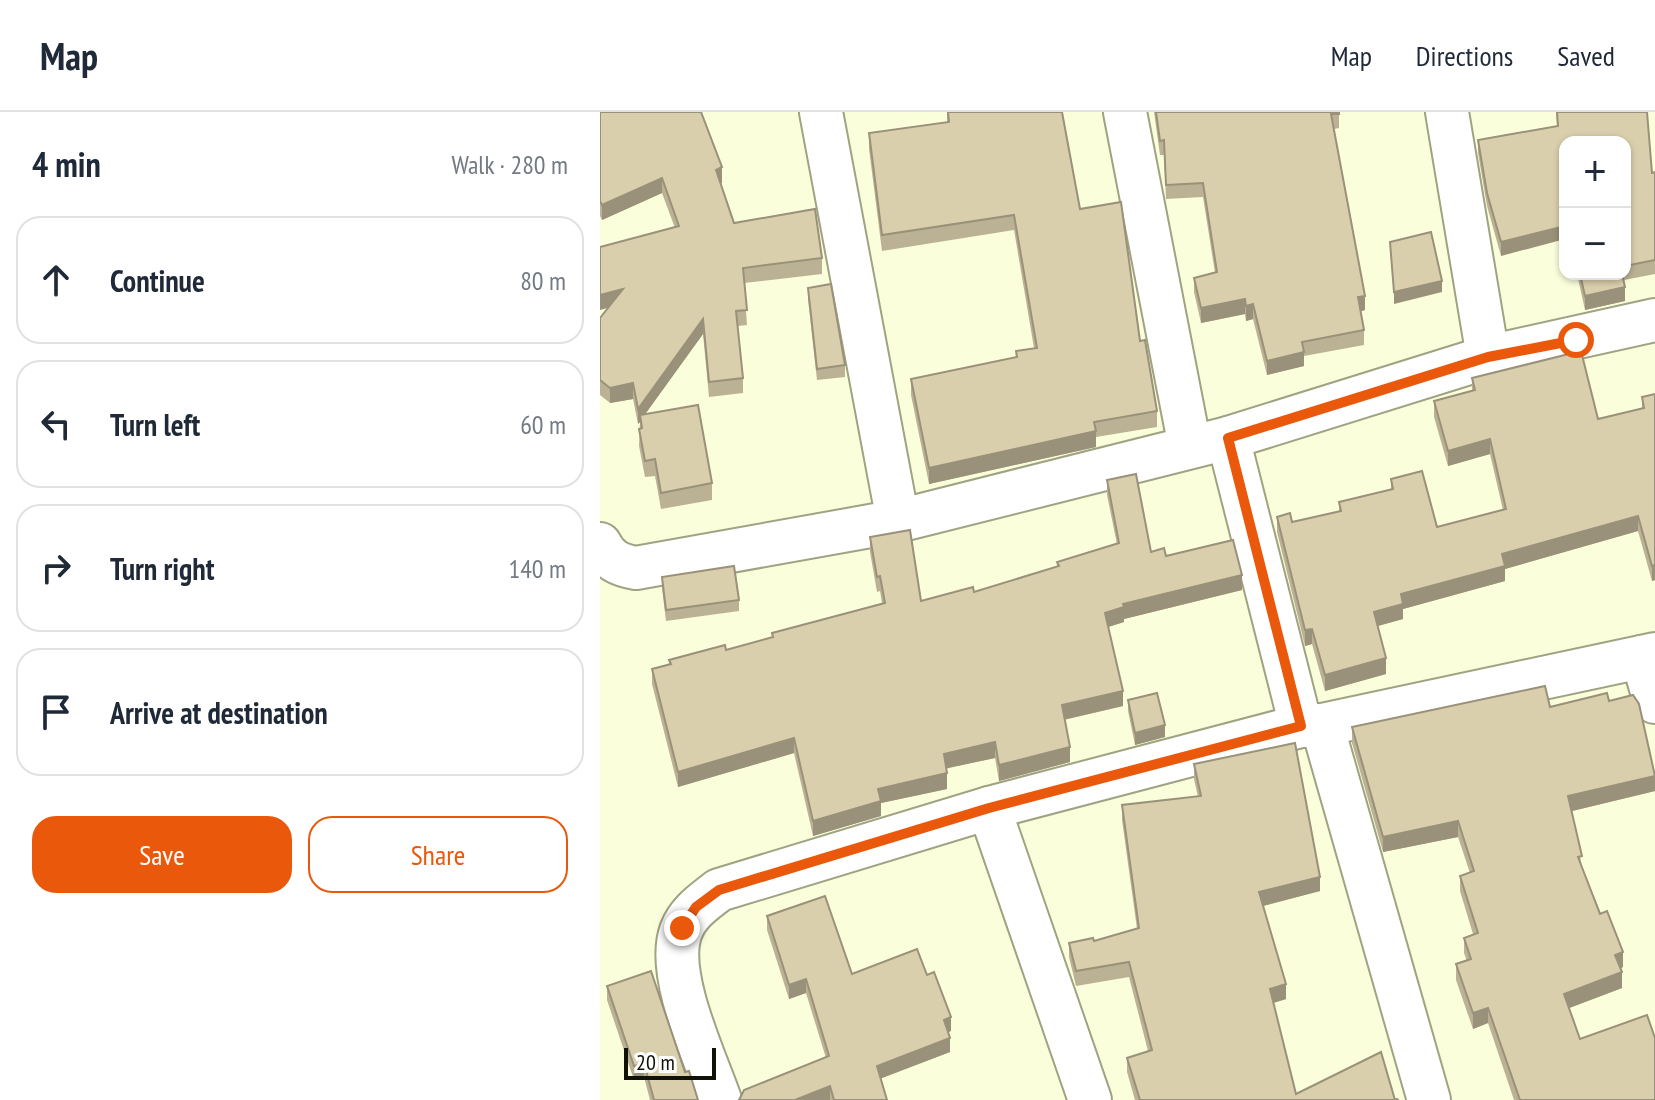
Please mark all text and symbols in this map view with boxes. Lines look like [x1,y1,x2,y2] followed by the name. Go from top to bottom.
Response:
[40,31,98,80] text: Map
[1331,37,1372,74] text: Map
[1416,37,1513,74] text: Directions
[1557,37,1615,74] text: Saved
[1559,136,1631,280] map controls
[1559,136,1631,208] button: +
[32,142,101,186] text: 4 min
[451,148,568,181] text: Walk · 280 m
[1559,208,1631,280] button: −
[34,258,78,302] icon: ahead
[110,261,205,300] text: Continue
[520,264,566,297] text: 80 m
[1558,322,1594,358] route start
[34,402,78,446] icon: left
[110,405,200,444] text: Turn left
[520,408,566,441] text: 60 m
[34,546,78,590] icon: right
[110,549,214,588] text: Turn right
[508,552,566,585] text: 140 m
[34,690,78,734] icon: arrive
[110,693,328,732] text: Arrive at destination
[32,816,292,893] button: Save
[308,816,568,893] button: Share
[664,910,700,946] route end
[624,1044,716,1080] scale bar
[636,1048,675,1076] text: 20 m

